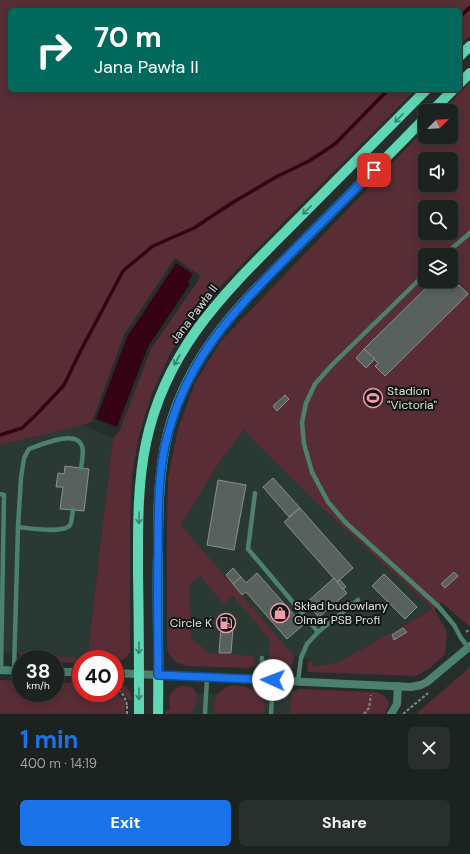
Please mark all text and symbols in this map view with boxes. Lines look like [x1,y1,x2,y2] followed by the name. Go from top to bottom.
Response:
[94,19,162,56] text: 70 m
[28,24,80,76] icon: right
[94,55,199,79] text: Jana Pawła II
[418,104,458,144] north arrow
[418,104,458,288] map controls
[394,113,404,123] one-way arrow
[418,152,458,192] button: sound
[357,153,391,187] pin
[363,159,385,181] icon: arrive
[418,200,458,240] button: search
[302,205,312,215] one-way arrow
[418,248,458,288] button: layers
[167,281,221,347] street label: Jana Pawła II
[172,354,180,366] one-way arrow
[387,383,438,413] place label: Stadion "Victoria"
[362,387,384,409] sports icon: Stadion "Victoria"
[135,511,143,524] one-way arrow
[294,598,388,628] place label: Skład budowlany Olmar PSB Profi
[269,602,291,624] shop icon: Skład budowlany Olmar PSB Profi
[215,612,237,634] fuel station icon: Circle K
[170,615,212,631] place label: Circle K
[135,641,143,654] one-way arrow
[72,650,124,702] speed limit sign: 40
[26,658,50,684] text: 38
[252,659,294,701] position arrow
[26,679,50,692] text: km/h
[135,687,143,700] one-way arrow
[20,724,78,755] text: 1 min
[408,727,450,769] button: close
[20,755,97,772] text: 400 m · 14:19
[20,800,231,846] button: Exit
[239,800,450,846] button: Share

